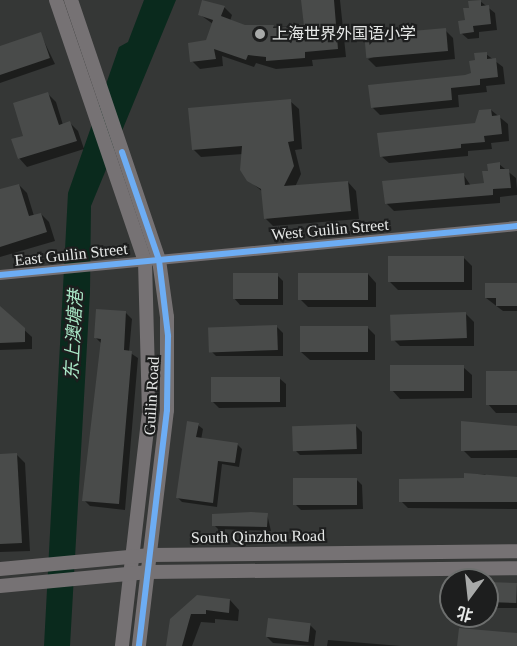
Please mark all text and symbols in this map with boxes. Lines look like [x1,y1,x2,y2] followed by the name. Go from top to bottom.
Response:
[272,24,416,44] place label: 上海世界外国语小学
[253,27,267,41] marker: 上海世界外国语小学
[270,215,390,245] street label: West Guilin Street
[13,240,129,270] street label: East Guilin Street
[61,289,87,381] water label: 东上澳塘港
[140,356,164,436] street label: Guilin Road
[191,526,325,548] street label: South Qinzhou Road
[439,568,499,628] north arrow
[455,604,475,624] text: 北

